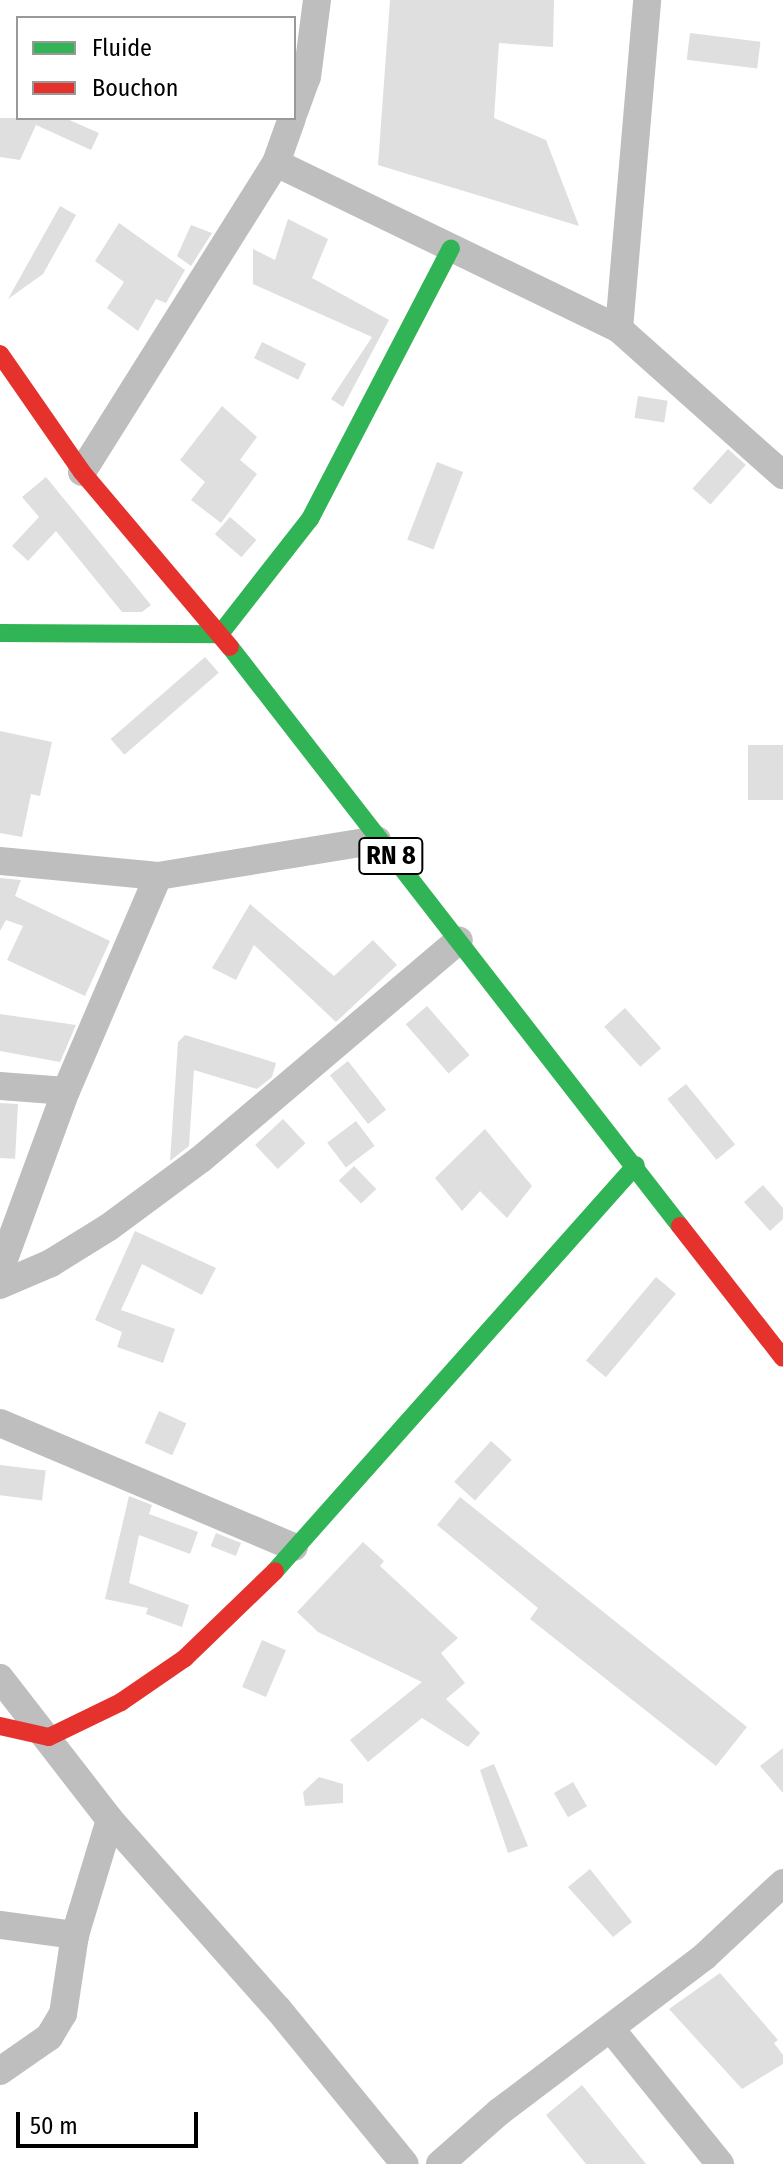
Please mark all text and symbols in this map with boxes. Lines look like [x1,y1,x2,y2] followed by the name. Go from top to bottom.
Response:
[16,16,296,120] legend
[92,34,152,62] text: Fluide
[92,74,179,102] text: Bouchon
[357,834,425,878] road number: RN 8
[20,2096,202,2146] scale bar
[30,2112,78,2140] text: 50 m

